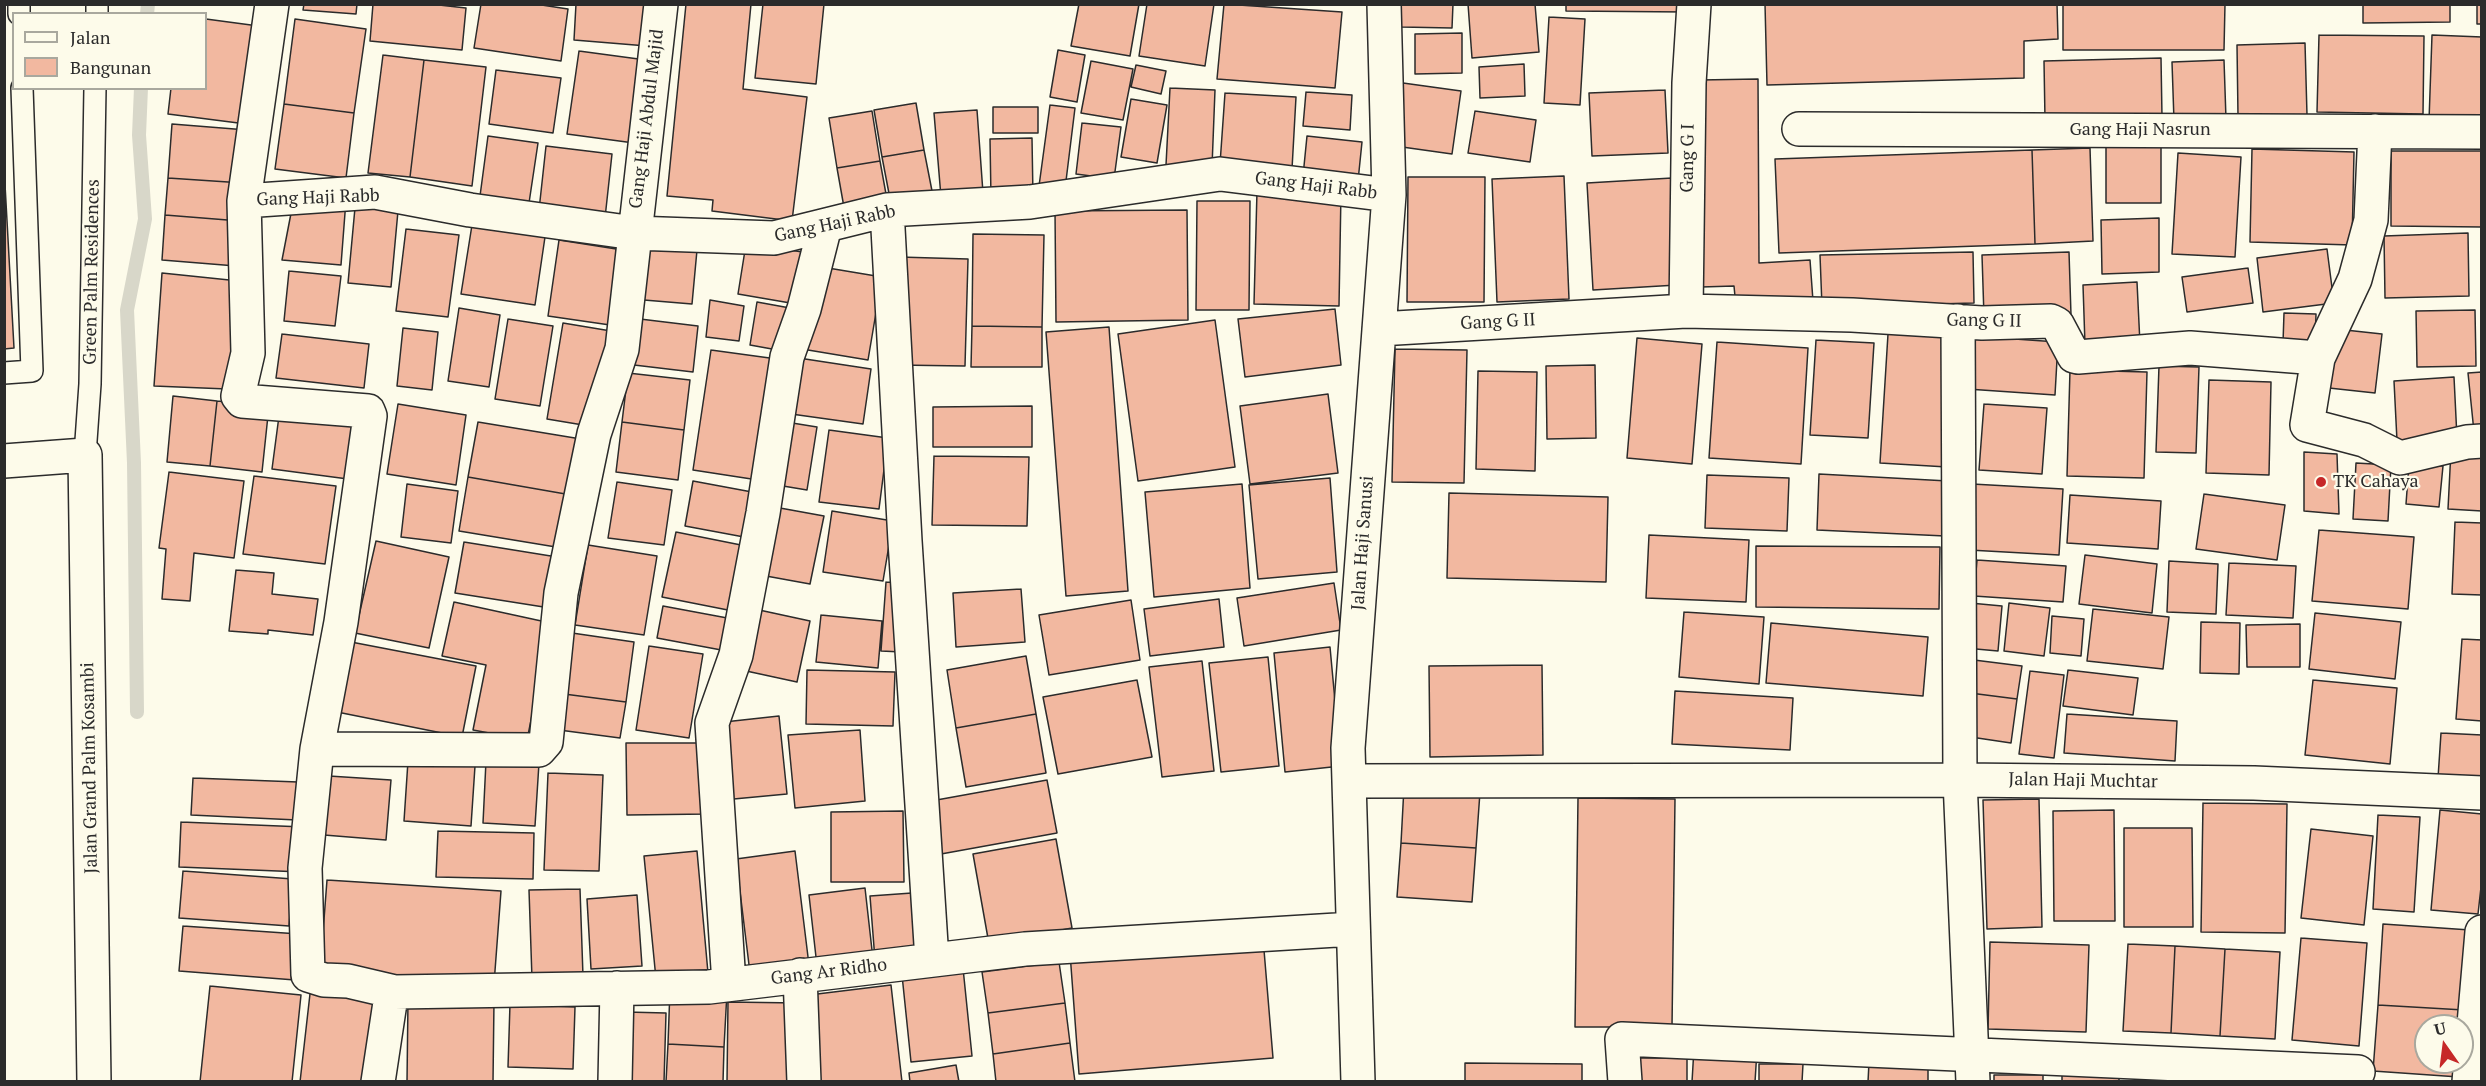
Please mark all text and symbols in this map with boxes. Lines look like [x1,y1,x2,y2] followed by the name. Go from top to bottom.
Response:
[12,12,207,90] legend
[70,25,110,49] text: Jalan
[625,28,669,210] street label: Gang Haji Abdul Majid
[70,55,151,79] text: Bangunan
[2069,119,2211,141] street label: Gang Haji Nasrun
[1677,123,1699,193] street label: Gang G I
[1253,168,1379,204] street label: Gang Haji Rabb
[80,179,104,365] street label: Green Palm Residences
[256,185,380,211] street label: Gang Haji Rabb
[772,201,898,247] street label: Gang Haji Rabb
[1460,309,1536,335] street label: Gang G II
[1946,310,2022,332] street label: Gang G II
[2333,471,2419,493] place label: TK Cahaya
[1348,475,1378,611] street label: Jalan Haji Sanusi
[2314,475,2328,489] marker: TK Cahaya
[77,662,103,874] street label: Jalan Grand Palm Kosambi
[2008,769,2158,793] street label: Jalan Haji Muchtar
[770,954,888,990] street label: Gang Ar Ridho
[2414,1014,2474,1074] north arrow
[2432,1016,2448,1041] text: U

